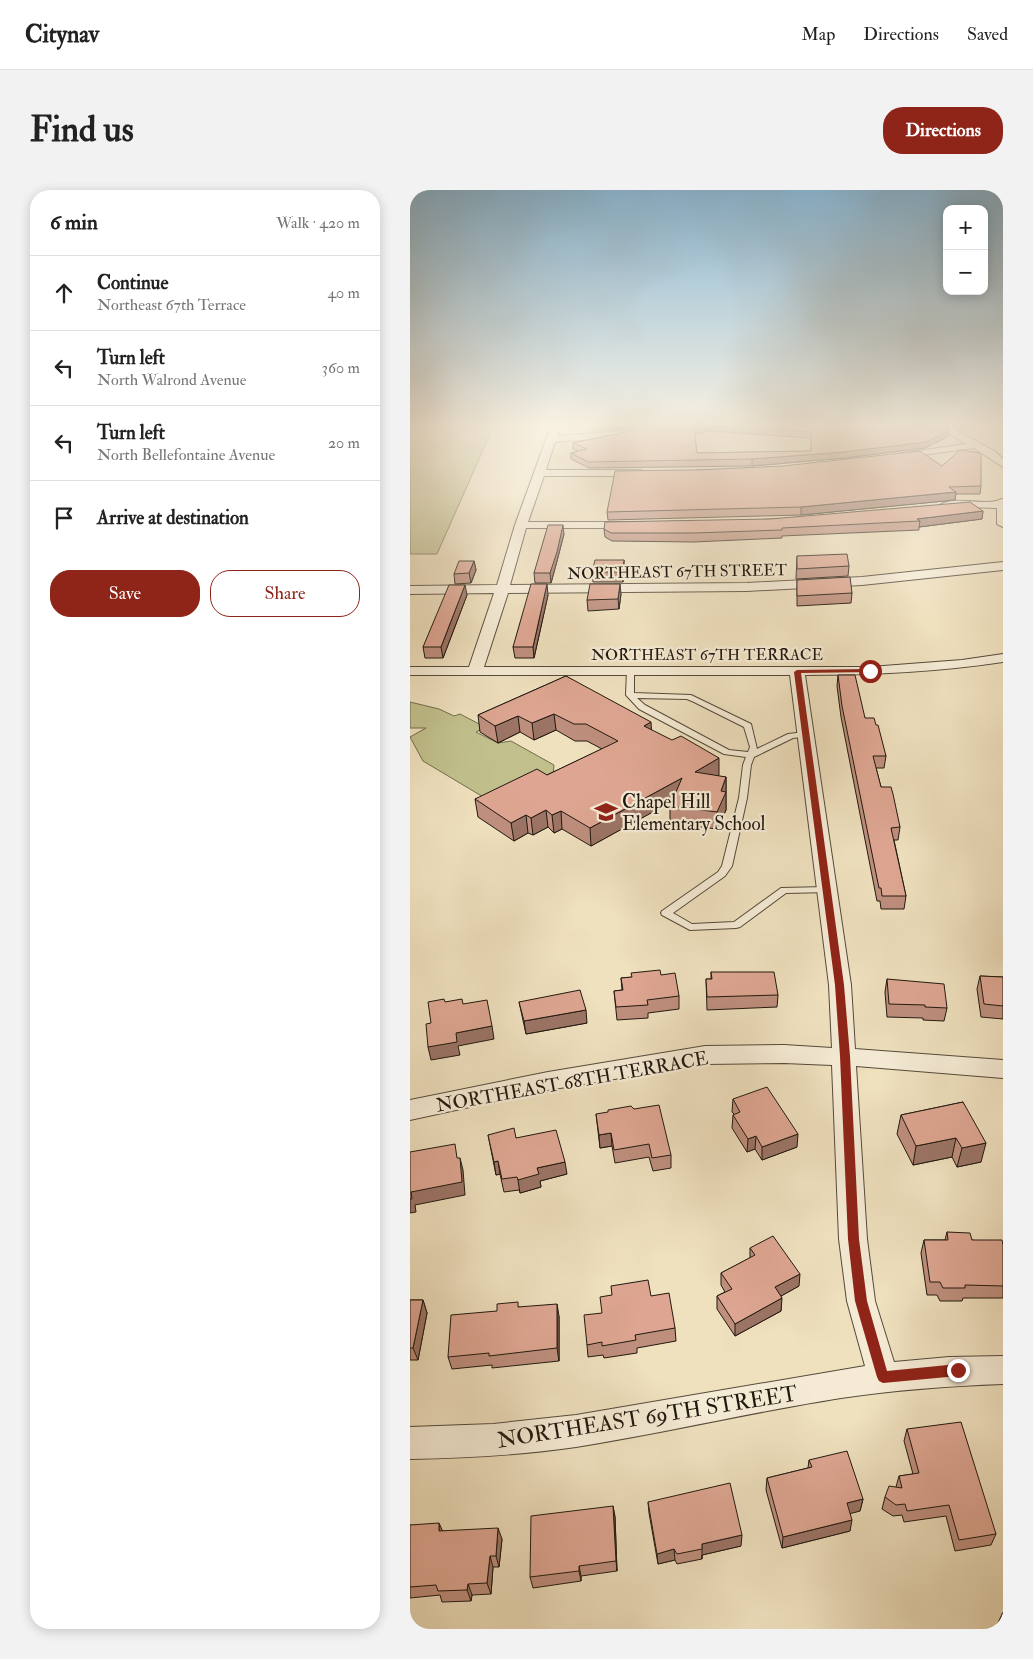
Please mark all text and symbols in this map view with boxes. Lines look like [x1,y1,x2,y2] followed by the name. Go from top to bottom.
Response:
[25,19,99,50] text: Citynav
[802,23,835,46] text: Map
[863,23,939,46] text: Directions
[967,23,1008,46] text: Saved
[883,107,1003,154] button: Directions
[30,108,134,152] text: Find us
[943,205,988,295] map controls
[943,205,988,250] button: +
[50,209,98,236] text: 6 min
[276,213,360,233] text: Walk · 420 m
[943,250,988,295] button: −
[97,271,168,295] text: Continue
[50,279,78,307] icon: ahead
[327,283,360,303] text: 40 m
[97,295,246,315] text: Northeast 67th Terrace
[97,346,165,370] text: Turn left
[50,354,78,382] icon: left
[322,358,360,378] text: 360 m
[97,370,247,390] text: North Walrond Avenue
[97,421,165,445] text: Turn left
[50,429,78,457] icon: left
[328,433,360,453] text: 20 m
[97,445,275,465] text: North Bellefontaine Avenue
[50,504,78,532] icon: arrive
[97,506,249,530] text: Arrive at destination
[567,560,787,584] street label: NORTHEAST 67TH STREET
[50,570,200,617] button: Save
[210,570,360,617] button: Share
[591,645,823,665] street label: NORTHEAST 67TH TERRACE
[859,660,882,683] route start
[622,790,766,836] place label: Chapel Hill Elementary School
[593,799,619,825] school or university icon: Chapel Hill Elementary School
[434,1046,710,1118] street label: NORTHEAST 68TH TERRACE
[947,1359,970,1382] route end
[495,1379,800,1455] street label: NORTHEAST 69TH STREET

